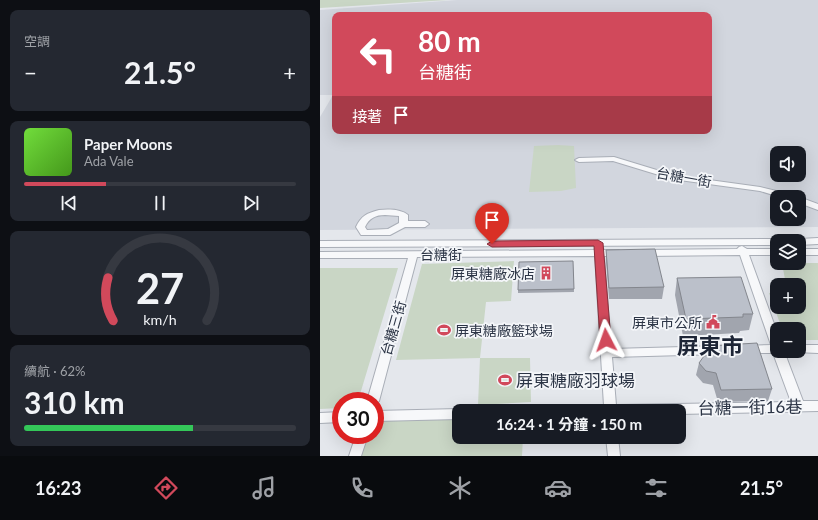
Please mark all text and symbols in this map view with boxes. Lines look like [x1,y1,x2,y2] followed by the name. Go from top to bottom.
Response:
[418,24,481,58] text: 80 m
[352,28,404,80] icon: left
[24,33,50,49] text: 空調
[124,54,196,90] text: 21.5°
[24,59,37,86] text: −
[283,59,296,86] text: +
[418,61,472,83] text: 台糖街
[390,104,412,126] icon: arrive
[352,107,382,125] text: 接著
[84,135,172,153] text: Paper Moons
[770,146,806,358] map controls
[770,146,806,182] button: sound
[84,153,134,169] text: Ada Vale
[655,164,713,190] street label: 台糖一街
[770,190,806,226] button: search
[58,192,80,214] icon: previous
[149,192,171,214] icon: pause
[240,192,262,214] icon: next
[475,203,509,244] pin
[481,209,503,231] icon: arrive
[770,234,806,270] button: layers
[420,246,462,263] street label: 台糖街
[136,263,184,313] text: 27
[451,265,535,282] place label: 屏東糖廠冰店
[538,265,554,281] building icon: 屏東糖廠冰店
[770,278,806,314] button: +
[377,299,409,357] street label: 台糖三街
[143,311,177,328] text: km/h
[632,314,702,331] place label: 屏東市公所
[705,314,721,330] public building icon: 屏東市公所
[585,319,627,361] position arrow
[436,322,452,338] sports icon: 屏東糖廠籃球場
[455,322,553,339] place label: 屏東糖廠籃球場
[770,322,806,358] button: −
[677,332,743,359] district label: 屏東市
[24,363,86,379] text: 續航 · 62%
[516,370,635,391] place label: 屏東糖廠羽球場
[497,372,513,388] sports icon: 屏東糖廠羽球場
[24,384,125,420] text: 310 km
[332,392,384,444] speed limit sign: 30
[697,396,803,418] street label: 台糖一街16巷
[496,415,642,433] text: 16:24 · 1 分鐘 · 150 m
[152,474,180,502] icon: directions
[250,474,278,502] icon: music
[348,474,376,502] icon: phone
[446,474,474,502] icon: climate
[544,474,572,502] icon: car
[642,474,670,502] icon: filters
[35,477,81,499] text: 16:23
[740,477,783,499] text: 21.5°

